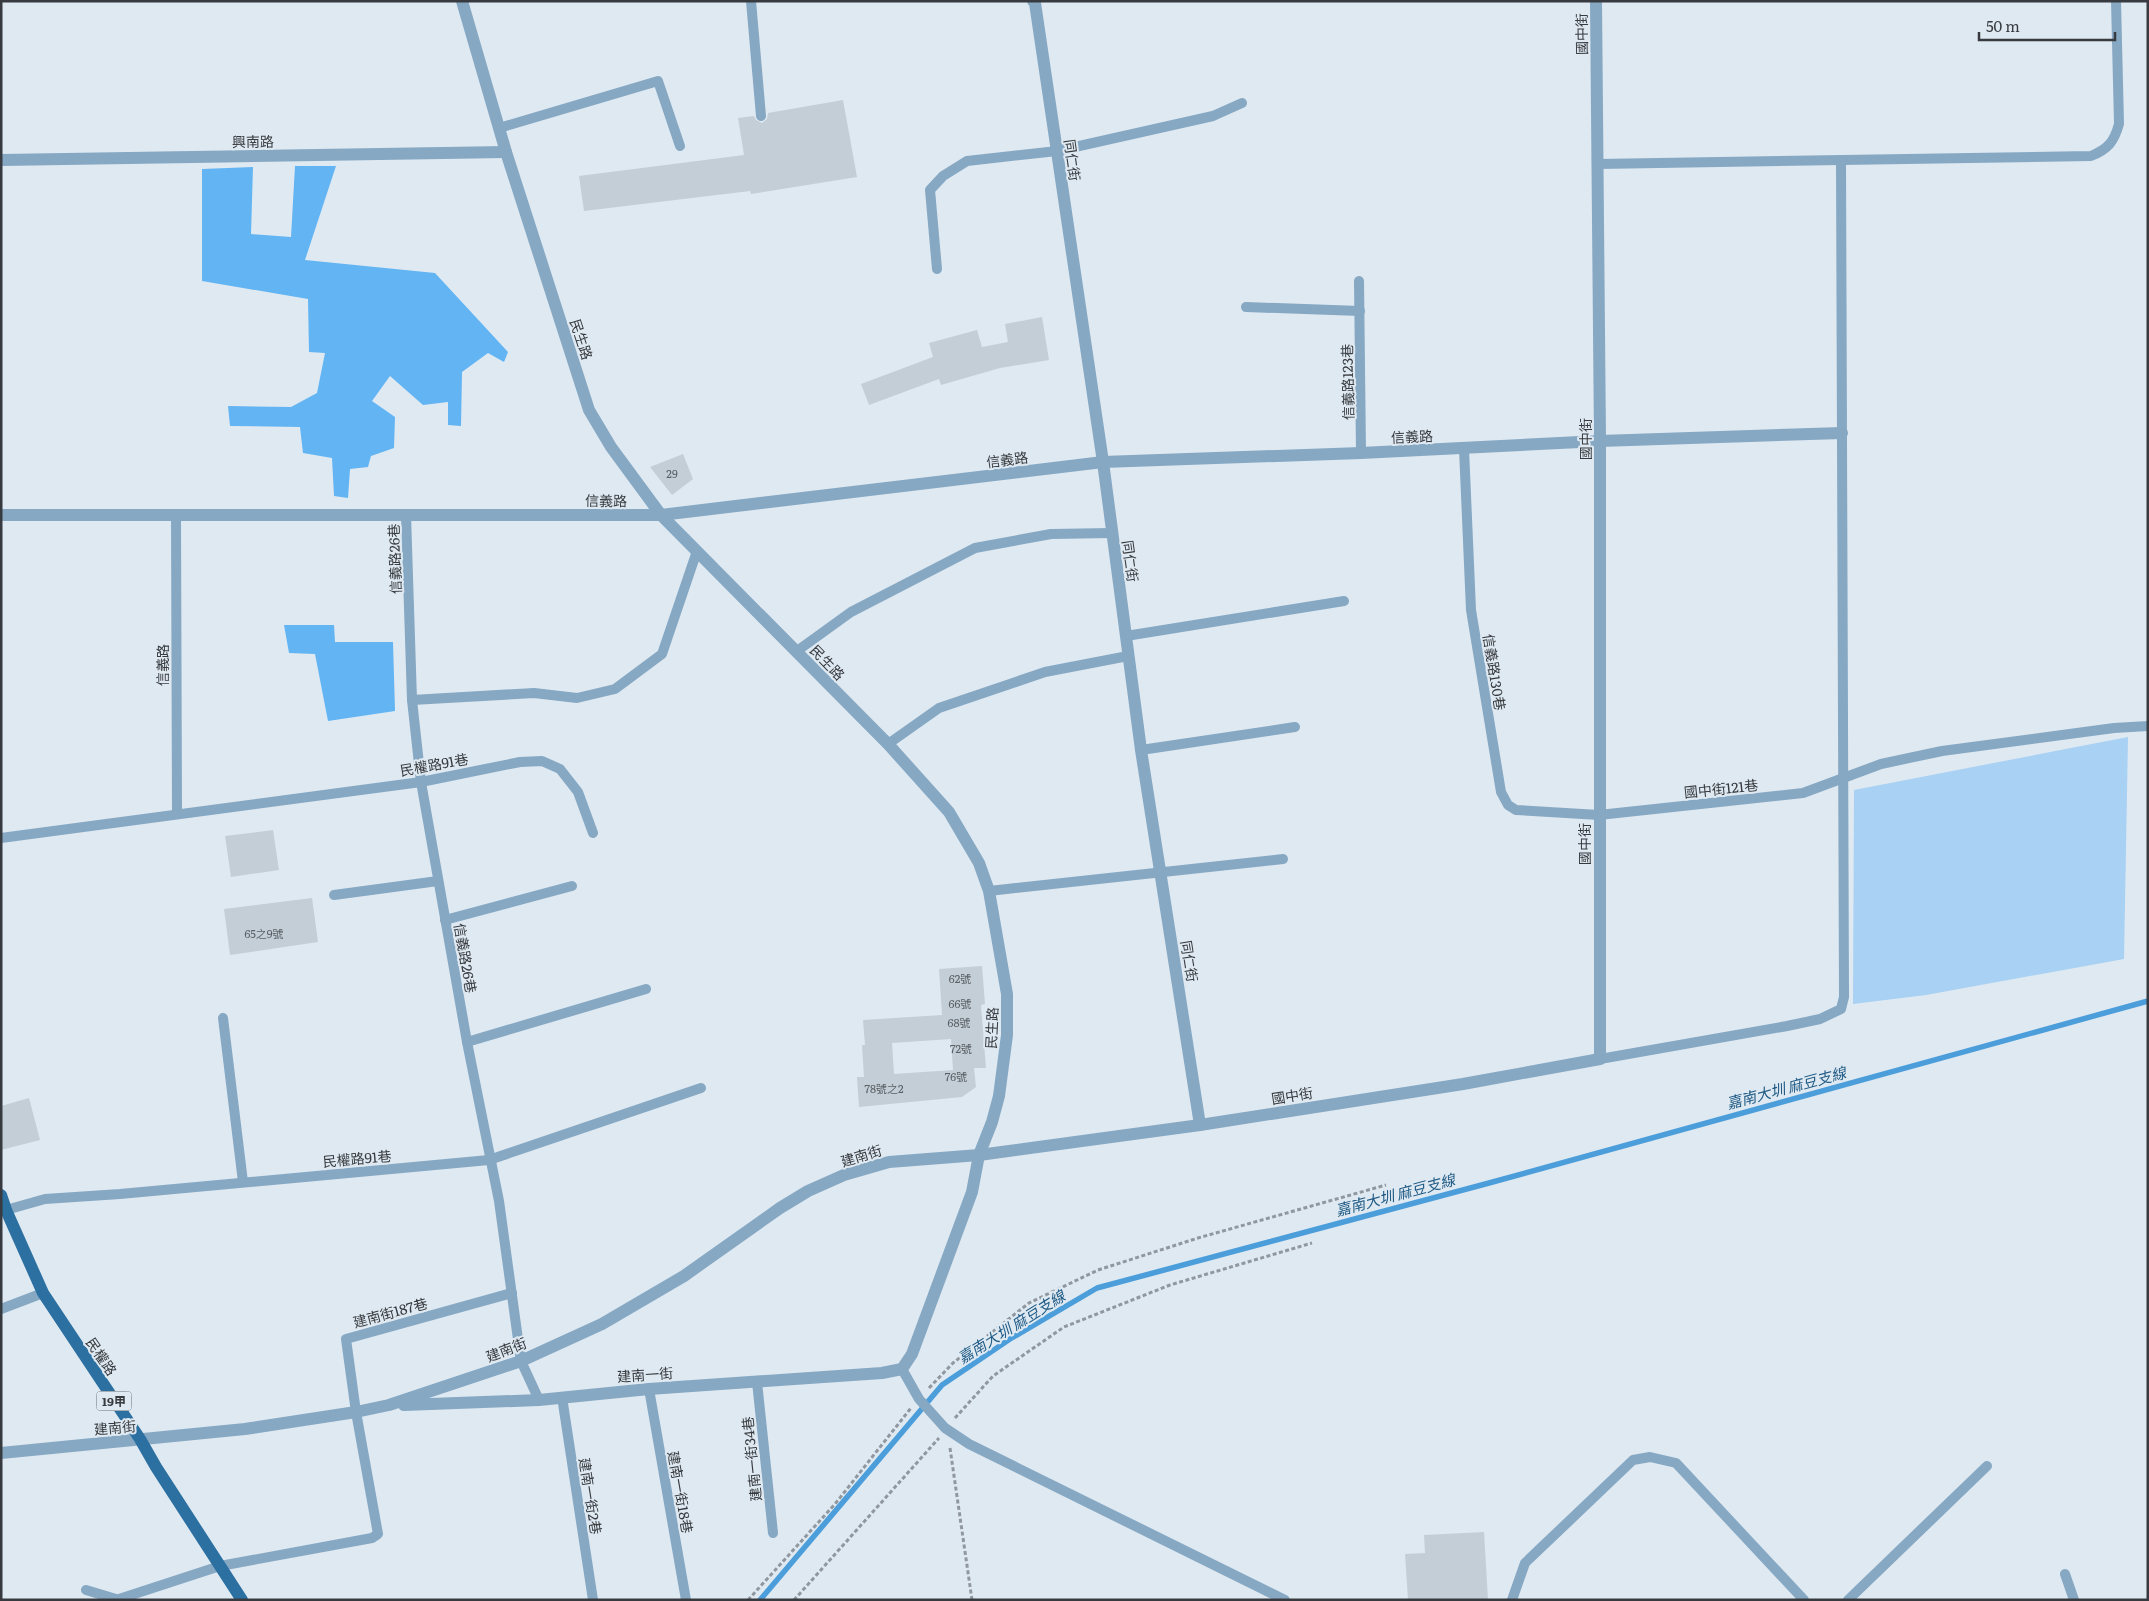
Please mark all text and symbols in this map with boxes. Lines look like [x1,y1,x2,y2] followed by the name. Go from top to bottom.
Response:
[1979,10,2115,42] scale bar
[1571,13,1591,55] street label: 國中街
[1986,14,2020,37] text: 50 m
[232,131,274,151] street label: 興南路
[1060,138,1086,182] street label: 同仁街
[566,316,598,362] street label: 民生路
[1336,344,1358,420] street label: 信義路123巷
[1575,418,1595,460] street label: 國中街
[1391,425,1433,447] street label: 信義路
[985,447,1029,471] street label: 信義路
[666,465,678,481] house number: 29
[585,490,627,510] street label: 信義路
[383,523,405,595] street label: 信義路26巷
[1118,539,1144,583] street label: 同仁街
[1479,632,1511,712] street label: 信義路130巷
[806,640,850,684] street label: 民生路
[152,644,172,686] street label: 信義路
[398,748,470,780] street label: 民權路91巷
[1683,774,1759,802] street label: 國中街121巷
[1574,823,1594,865] street label: 國中街
[450,921,482,995] street label: 信義路26巷
[244,925,284,941] house number: 65之9號
[1177,939,1203,983] street label: 同仁街
[949,970,971,986] house number: 62號
[949,995,971,1011] house number: 66號
[980,1007,1002,1049] street label: 民生路
[948,1014,970,1030] house number: 68號
[950,1040,972,1056] house number: 72號
[1724,1059,1850,1114] water label: 嘉南大圳 麻豆支線
[945,1068,967,1084] house number: 76號
[864,1080,904,1096] house number: 78號之2
[1270,1082,1314,1108] street label: 國中街
[838,1139,884,1171] street label: 建南街
[322,1145,392,1171] street label: 民權路91巷
[1333,1166,1459,1221] water label: 嘉南大圳 麻豆支線
[953,1283,1071,1368] water label: 嘉南大圳 麻豆支線
[351,1292,429,1332] street label: 建南街187巷
[483,1332,529,1366] street label: 建南街
[82,1333,122,1379] street label: 民權路
[616,1362,674,1386] street label: 建南一街
[96,1392,132,1410] road number: 19甲
[93,1415,137,1439] street label: 建南街
[737,1416,765,1502] street label: 建南一街34巷
[664,1449,698,1535] street label: 建南一街18巷
[575,1456,607,1536] street label: 建南一街2巷

